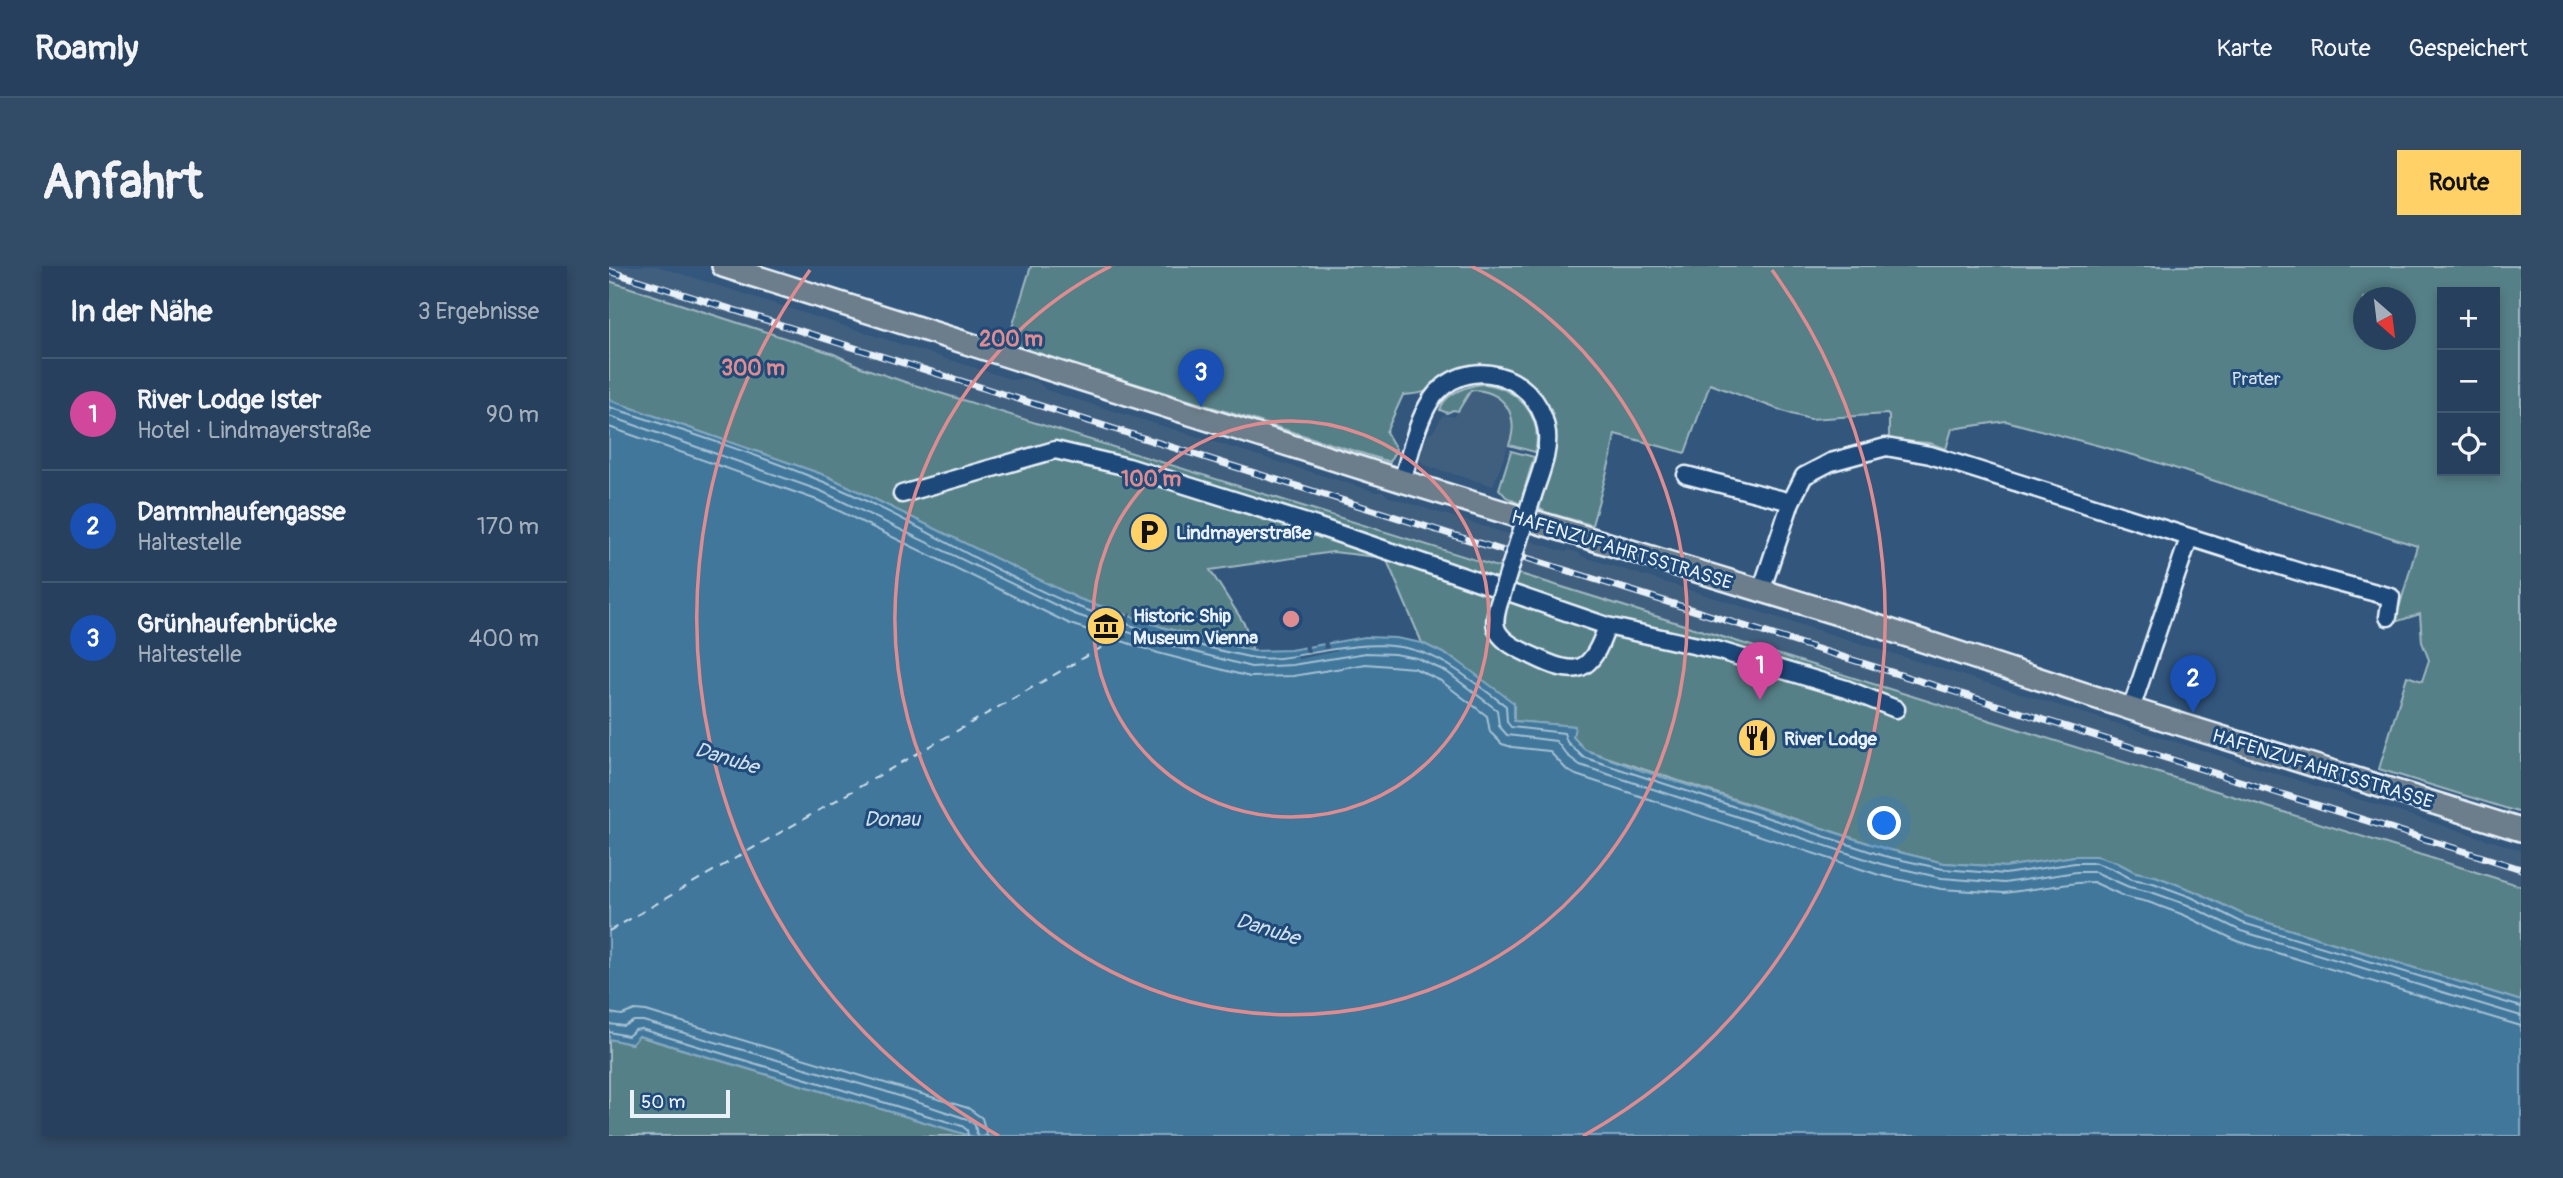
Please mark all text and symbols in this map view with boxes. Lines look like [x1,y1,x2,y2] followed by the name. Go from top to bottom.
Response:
[35,28,138,69] text: Roamly
[2216,34,2272,63] text: Karte
[2310,34,2371,63] text: Route
[2409,34,2528,63] text: Gespeichert
[2397,150,2521,215] button: Route
[42,152,202,213] text: Anfahrt
[2353,287,2416,350] north arrow
[2437,287,2500,476] map controls
[2437,287,2500,350] button: +
[70,293,212,330] text: In der Nähe
[418,297,539,326] text: 3 Ergebnisse
[979,326,1043,353] text: 200 m
[1178,349,1224,407] pin: 3
[2437,350,2500,413] button: −
[721,355,785,382] text: 300 m
[2232,367,2281,391] park label: Prater
[137,384,321,416] text: River Lodge Ister
[89,400,98,429] text: 1
[486,400,539,429] text: 90 m
[2437,413,2500,476] button: locate
[137,416,371,445] text: Hotel · Lindmayerstraße
[1121,466,1181,493] text: 100 m
[137,496,346,528] text: Dammhaufengasse
[1508,505,1735,595] street label: HAFENZUFAHRTSSTRASSE
[1128,511,1170,553] parking icon: Lindmayerstraße
[87,512,99,541] text: 2
[477,512,539,541] text: 170 m
[1176,521,1312,545] place label: Lindmayerstraße
[137,528,242,557] text: Haltestelle
[1133,604,1258,650] place label: Historic Ship Museum Vienna
[1085,605,1127,647] museum icon: Historic Ship Museum Vienna
[1279,607,1303,631] centre of rings
[137,608,337,640] text: Grünhaufenbrücke
[87,624,99,653] text: 3
[469,624,539,653] text: 400 m
[137,640,242,669] text: Haltestelle
[1737,642,1783,700] pin: 1
[2170,655,2216,713] pin: 2
[1736,717,1778,759] restaurant icon: River Lodge
[2209,724,2436,814] street label: HAFENZUFAHRTSSTRASSE
[1784,727,1877,751] place label: River Lodge
[692,736,765,782] water label: Danube
[864,806,921,833] water label: Donau
[1867,806,1901,840] your location
[1233,907,1306,953] water label: Danube
[630,1087,730,1119] scale bar
[641,1090,685,1114] text: 50 m

